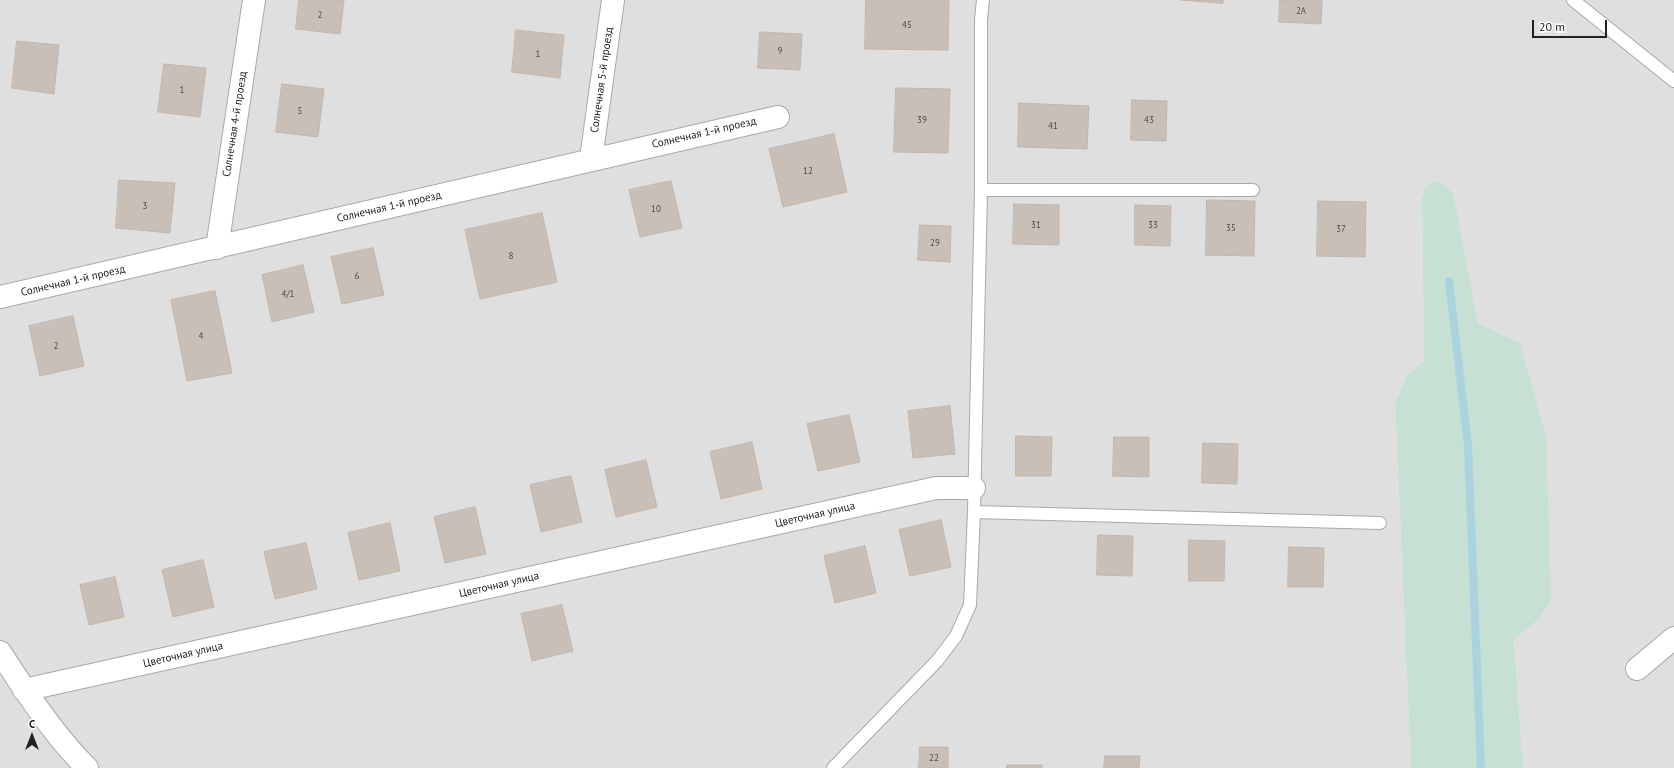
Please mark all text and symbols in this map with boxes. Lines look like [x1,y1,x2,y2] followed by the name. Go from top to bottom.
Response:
[1296,6,1306,16] house number: 2А
[318,10,322,20] house number: 2
[1534,12,1609,38] scale bar
[1539,19,1565,34] text: 20 m
[902,20,912,30] house number: 45
[588,26,616,134] street label: Солнечная 5-й проезд
[778,46,782,56] house number: 9
[536,49,540,59] house number: 1
[220,70,250,178] street label: Солнечная 4-й проезд
[180,85,184,95] house number: 1
[298,106,302,116] house number: 5
[651,115,757,151] street label: Солнечная 1-й проезд
[917,115,927,125] house number: 39
[1144,115,1154,125] house number: 43
[1048,121,1058,131] house number: 41
[803,166,813,176] house number: 12
[336,189,442,225] street label: Солнечная 1-й проезд
[143,201,147,211] house number: 3
[651,204,661,214] house number: 10
[1031,220,1041,230] house number: 31
[1148,220,1158,230] house number: 33
[1226,223,1236,233] house number: 35
[1336,224,1346,234] house number: 37
[930,238,940,248] house number: 29
[509,251,513,261] house number: 8
[20,263,126,299] street label: Солнечная 1-й проезд
[355,271,359,281] house number: 6
[282,289,294,299] house number: 4/1
[199,331,203,341] house number: 4
[54,341,58,351] house number: 2
[774,499,856,531] street label: Цветочная улица
[458,569,540,601] street label: Цветочная улица
[142,639,224,671] street label: Цветочная улица
[12,716,52,756] north arrow
[29,717,35,731] text: С
[929,753,939,763] house number: 22

